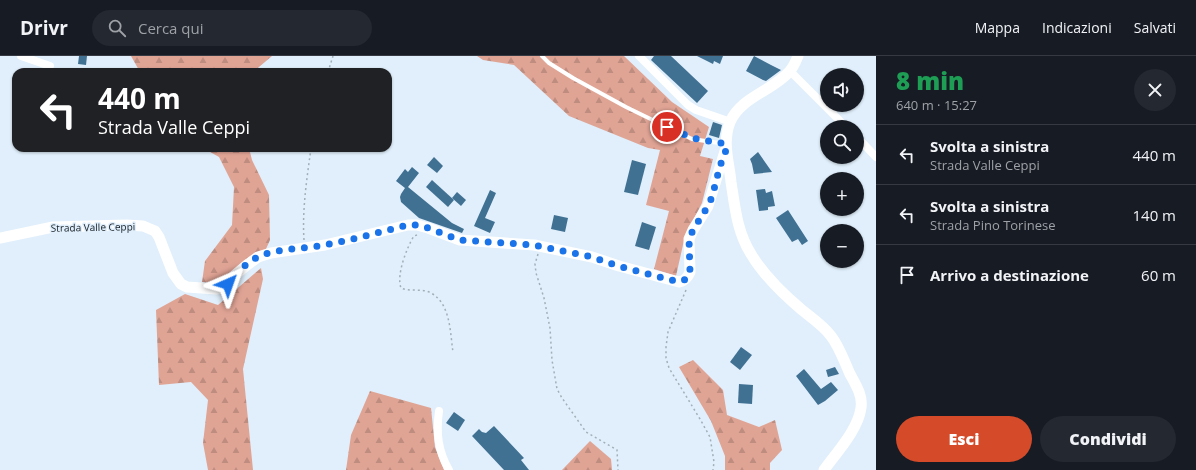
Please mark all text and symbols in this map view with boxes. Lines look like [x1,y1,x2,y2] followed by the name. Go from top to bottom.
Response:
[92,10,372,46] search box
[20,15,68,41] text: Drivr
[106,17,128,39] icon: search
[138,18,204,38] text: Cerca qui
[975,18,1020,37] text: Mappa
[1042,18,1112,37] text: Indicazioni
[1134,18,1176,37] text: Salvati
[896,64,964,97] text: 8 min
[820,68,864,268] map controls
[820,68,864,112] button: sound
[1134,69,1176,111] button: close
[98,79,181,117] text: 440 m
[32,84,84,136] icon: left
[896,96,977,114] text: 640 m · 15:27
[650,110,684,144] pin
[98,115,250,139] text: Strada Valle Ceppi
[656,116,678,138] icon: arrive
[820,120,864,164] button: search
[930,136,1049,156] text: Svolta a sinistra
[896,144,918,166] icon: left
[1132,145,1176,165] text: 440 m
[930,156,1040,174] text: Strada Valle Ceppi
[820,172,864,216] button: +
[930,196,1049,216] text: Svolta a sinistra
[896,204,918,226] icon: left
[1132,205,1176,225] text: 140 m
[930,216,1055,234] text: Strada Pino Torinese
[51,219,135,235] street label: Strada Valle Ceppi
[820,224,864,268] button: −
[207,263,249,305] position arrow
[896,264,918,286] icon: arrive
[930,265,1089,285] text: Arrivo a destinazione
[1141,265,1176,285] text: 60 m
[896,416,1032,462] button: Esci
[1040,416,1176,462] button: Condividi

